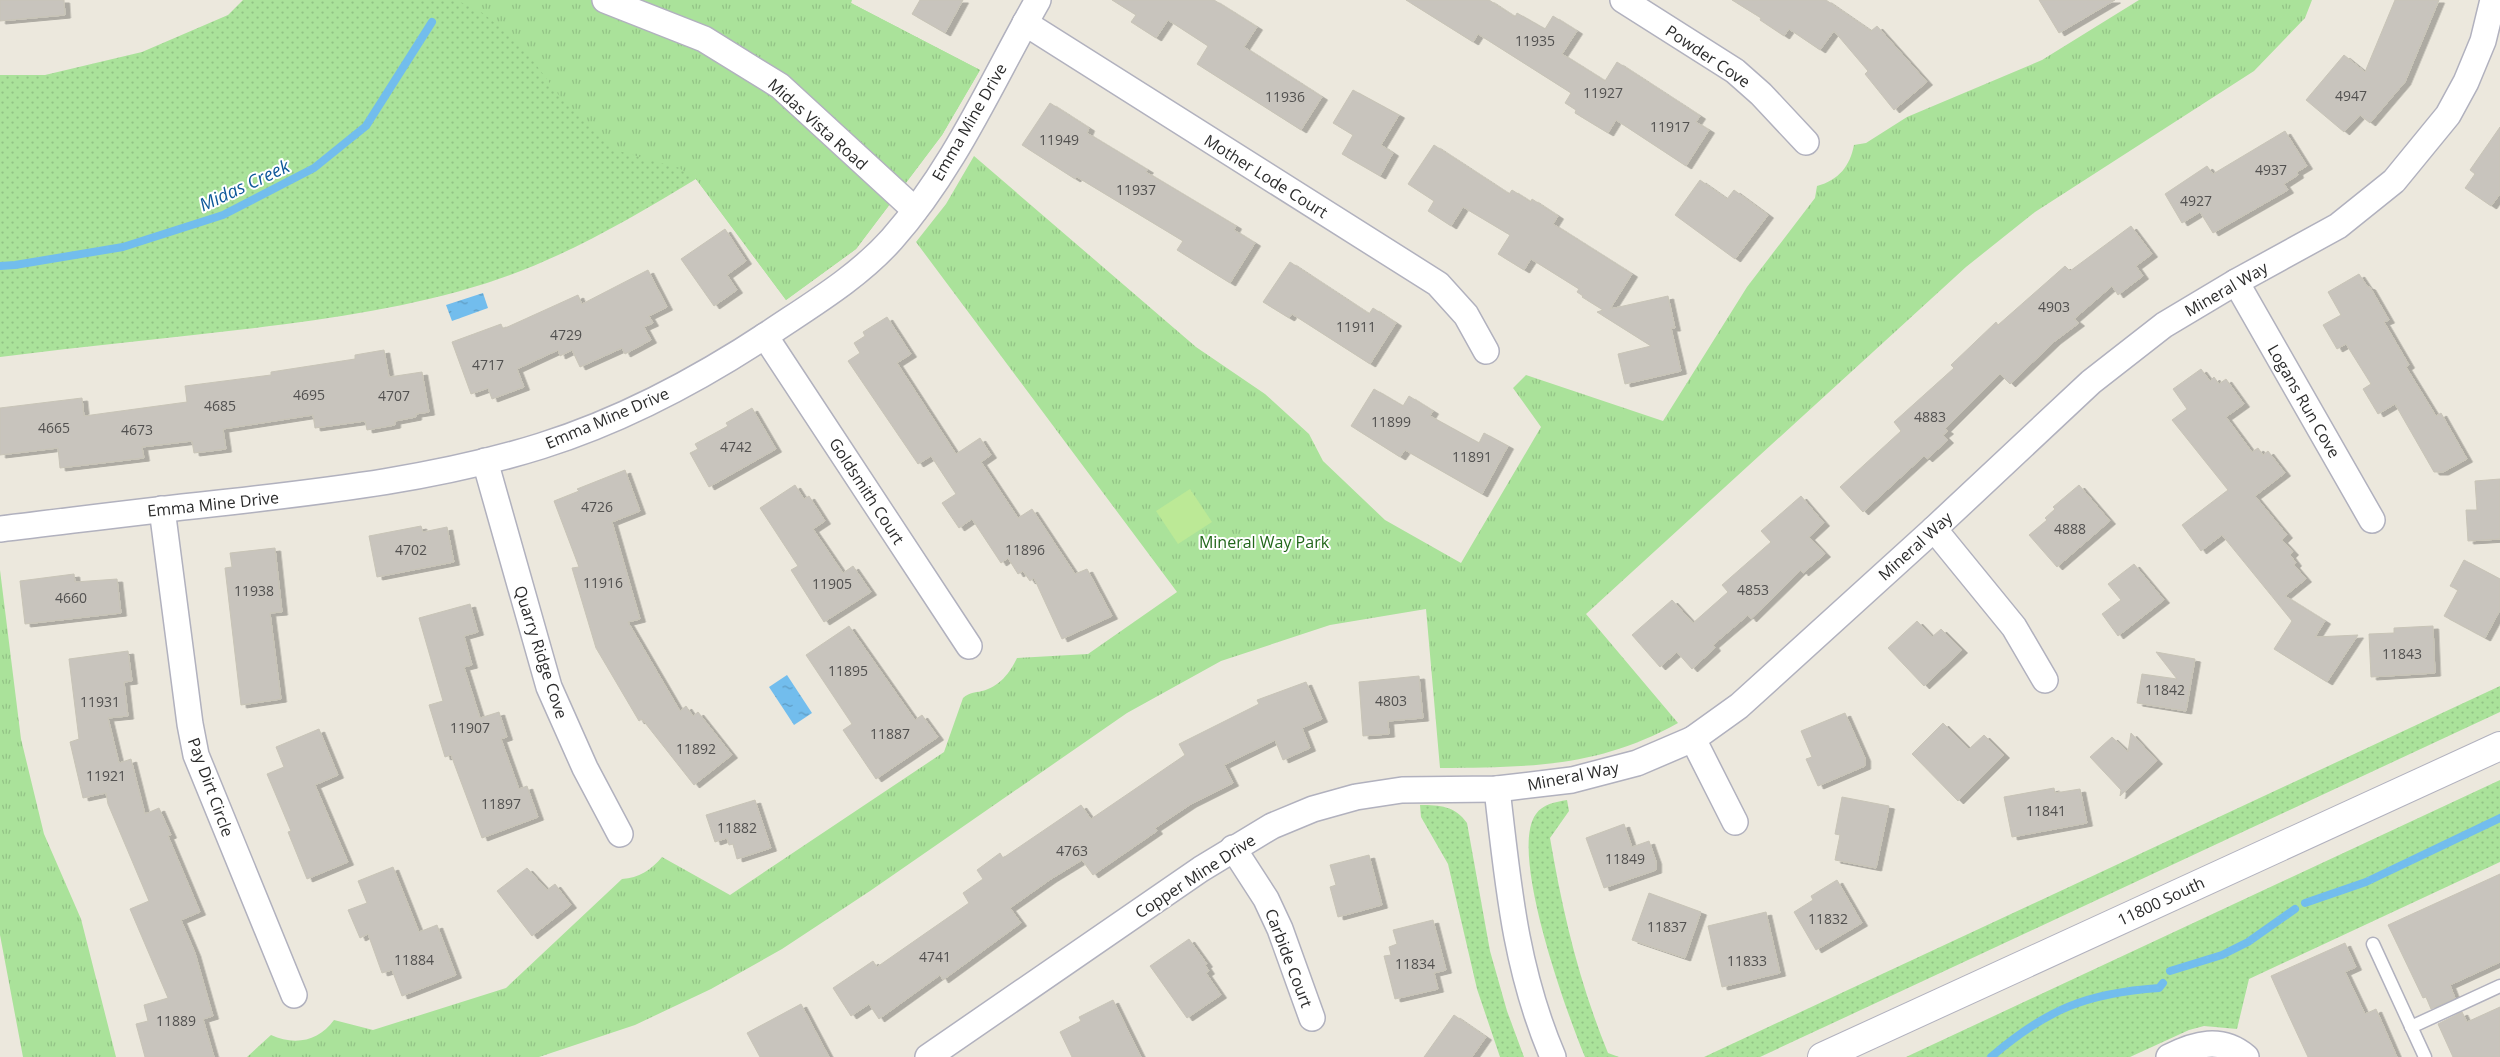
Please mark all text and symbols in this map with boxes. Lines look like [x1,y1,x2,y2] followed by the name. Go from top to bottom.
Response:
[1661,20,1755,92] street label: Powder Cove
[1515,31,1555,50] house number: 11935
[926,59,1012,185] street label: Emma Mine Drive
[763,73,873,175] street label: Midas Vista Road
[1583,83,1623,102] house number: 11927
[2335,86,2367,105] house number: 4947
[1265,87,1305,106] house number: 11936
[1650,117,1690,136] house number: 11917
[1200,129,1332,223] street label: Mother Lode Court
[1039,130,1079,149] house number: 11949
[195,153,294,216] water label: Midas Creek
[2255,160,2287,179] house number: 4937
[1116,180,1156,199] house number: 11937
[2180,191,2212,210] house number: 4927
[2180,256,2272,322] street label: Mineral Way
[2038,297,2070,316] house number: 4903
[1336,317,1376,336] house number: 11911
[550,325,582,344] house number: 4729
[2263,340,2345,462] street label: Logans Run Cove
[472,355,504,374] house number: 4717
[542,382,672,454] street label: Emma Mine Drive
[293,385,325,404] house number: 4695
[378,386,410,405] house number: 4707
[204,396,236,415] house number: 4685
[1914,407,1946,426] house number: 4883
[1371,412,1411,431] house number: 11899
[38,418,70,437] house number: 4665
[121,420,153,439] house number: 4673
[824,433,910,549] street label: Goldsmith Court
[720,437,752,456] house number: 4742
[1452,447,1492,466] house number: 11891
[146,486,280,522] street label: Emma Mine Drive
[581,497,613,516] house number: 4726
[1873,506,1957,585] street label: Mineral Way
[2054,519,2086,538] house number: 4888
[1199,531,1330,553] park label: Mineral Way Park
[395,540,427,559] house number: 4702
[1005,540,1045,559] house number: 11896
[583,573,623,592] house number: 11916
[812,574,852,593] house number: 11905
[1737,580,1769,599] house number: 4853
[234,581,274,600] house number: 11938
[509,583,573,721] street label: Quarry Ridge Cove
[55,588,87,607] house number: 4660
[2382,644,2422,663] house number: 11843
[828,661,868,680] house number: 11895
[2145,680,2185,699] house number: 11842
[1375,691,1407,710] house number: 4803
[80,692,120,711] house number: 11931
[450,718,490,737] house number: 11907
[870,724,910,743] house number: 11887
[183,734,239,840] street label: Pay Dirt Circle
[676,739,716,758] house number: 11892
[1525,756,1621,796] street label: Mineral Way
[86,766,126,785] house number: 11921
[481,794,521,813] house number: 11897
[2026,801,2066,820] house number: 11841
[717,818,757,837] house number: 11882
[1131,829,1260,923] street label: Copper Mine Drive
[1056,841,1088,860] house number: 4763
[1605,849,1645,868] house number: 11849
[2114,871,2208,931] street label: 11800 South
[1260,905,1318,1011] street label: Carbide Court
[1808,909,1848,928] house number: 11832
[1647,917,1687,936] house number: 11837
[919,947,951,966] house number: 4741
[394,950,434,969] house number: 11884
[1727,951,1767,970] house number: 11833
[1395,954,1435,973] house number: 11834
[156,1011,196,1030] house number: 11889

